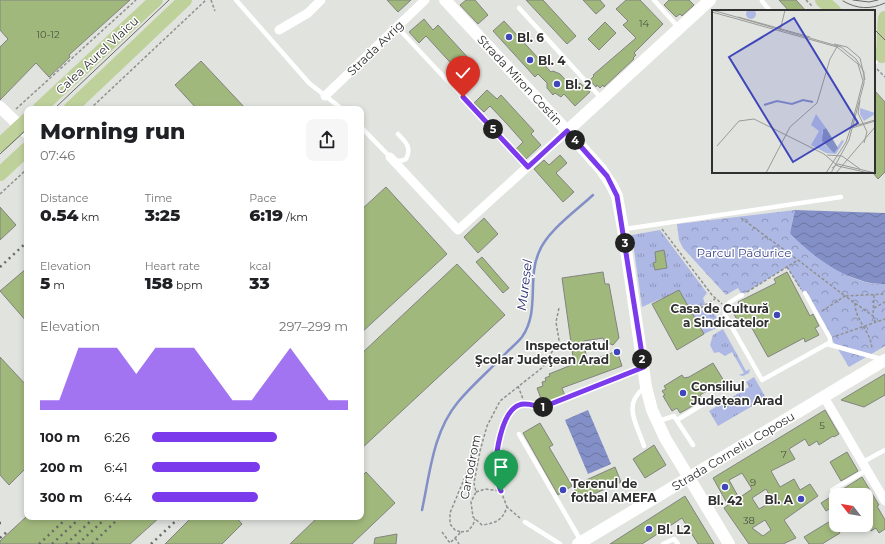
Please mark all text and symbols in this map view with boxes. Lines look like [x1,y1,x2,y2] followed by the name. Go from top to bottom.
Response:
[712,10,875,173] inset map
[53,13,141,97] street label: Calea Aurel Vlaicu
[344,17,406,79] street label: Strada Avrig
[639,17,649,30] house number: 14
[36,28,60,41] house number: 10-12
[517,30,544,45] place label: Bl. 6
[474,32,566,128] street label: Strada Miron Costin
[504,32,514,42] marker: Bl. 6
[538,53,566,68] place label: Bl. 4
[525,55,535,65] marker: Bl. 4
[446,56,480,97] pin
[452,62,474,84] icon: check
[565,77,591,92] place label: Bl. 2
[552,79,562,89] marker: Bl. 2
[40,118,185,145] text: Morning run
[306,119,348,161] button: share
[483,119,503,139] pin: 5
[490,122,496,136] text: 5
[565,130,585,150] pin: 4
[571,133,579,147] text: 4
[40,147,75,163] text: 07:46
[40,191,88,205] text: Distance
[145,191,172,205] text: Time
[249,191,276,205] text: Pace
[40,205,78,225] text: 0.54
[145,205,180,225] text: 3:25
[249,205,283,225] text: 6:19
[78,210,99,224] text: km
[283,210,308,224] text: /km
[615,233,635,253] pin: 3
[622,236,628,250] text: 3
[697,245,791,260] park label: Parcul Pădurice
[513,258,536,312] water label: Mureșel
[40,259,91,273] text: Elevation
[145,259,200,273] text: Heart rate
[249,259,271,273] text: kcal
[40,273,50,293] text: 5
[145,273,173,293] text: 158
[249,273,270,293] text: 33
[50,278,65,292] text: m
[173,278,203,292] text: bpm
[671,301,769,330] place label: Casa de Cultură a Sindicatelor
[772,310,782,320] marker: Casa de Cultură a Sindicatelor
[40,318,100,334] text: Elevation
[279,318,348,334] text: 297–299 m
[475,338,609,367] place label: Inspectoratul Şcolar Judeţean Arad
[612,347,622,357] marker: Inspectoratul Şcolar Judeţean Arad
[632,349,652,369] pin: 2
[639,352,645,366] text: 2
[690,379,783,408] place label: Consiliul Județean Arad
[678,388,688,398] marker: Consiliul Județean Arad
[533,397,553,417] pin: 1
[541,400,545,414] text: 1
[669,408,797,494] street label: Strada Corneliu Coposu
[819,419,825,432] house number: 5
[40,429,80,445] text: 100 m
[104,429,130,445] text: 6:26
[456,433,484,501] street label: Cartodrom
[781,448,787,461] house number: 7
[484,450,518,491] pin
[490,456,512,478] icon: arrive
[40,459,83,475] text: 200 m
[104,459,128,475] text: 6:41
[571,476,657,505] place label: Terenul de fotbal AMEFA
[750,476,756,489] house number: 9
[720,482,730,492] marker: Bl. 42
[558,485,568,495] marker: Terenul de fotbal AMEFA
[829,488,873,532] north arrow
[829,488,873,532] map controls
[40,489,83,505] text: 300 m
[104,489,132,505] text: 6:44
[764,492,794,507] place label: Bl. A
[708,493,742,508] place label: Bl. 42
[796,494,806,504] marker: Bl. A
[743,514,755,527] house number: 38
[657,522,691,537] place label: Bl. L2
[644,524,654,534] marker: Bl. L2

